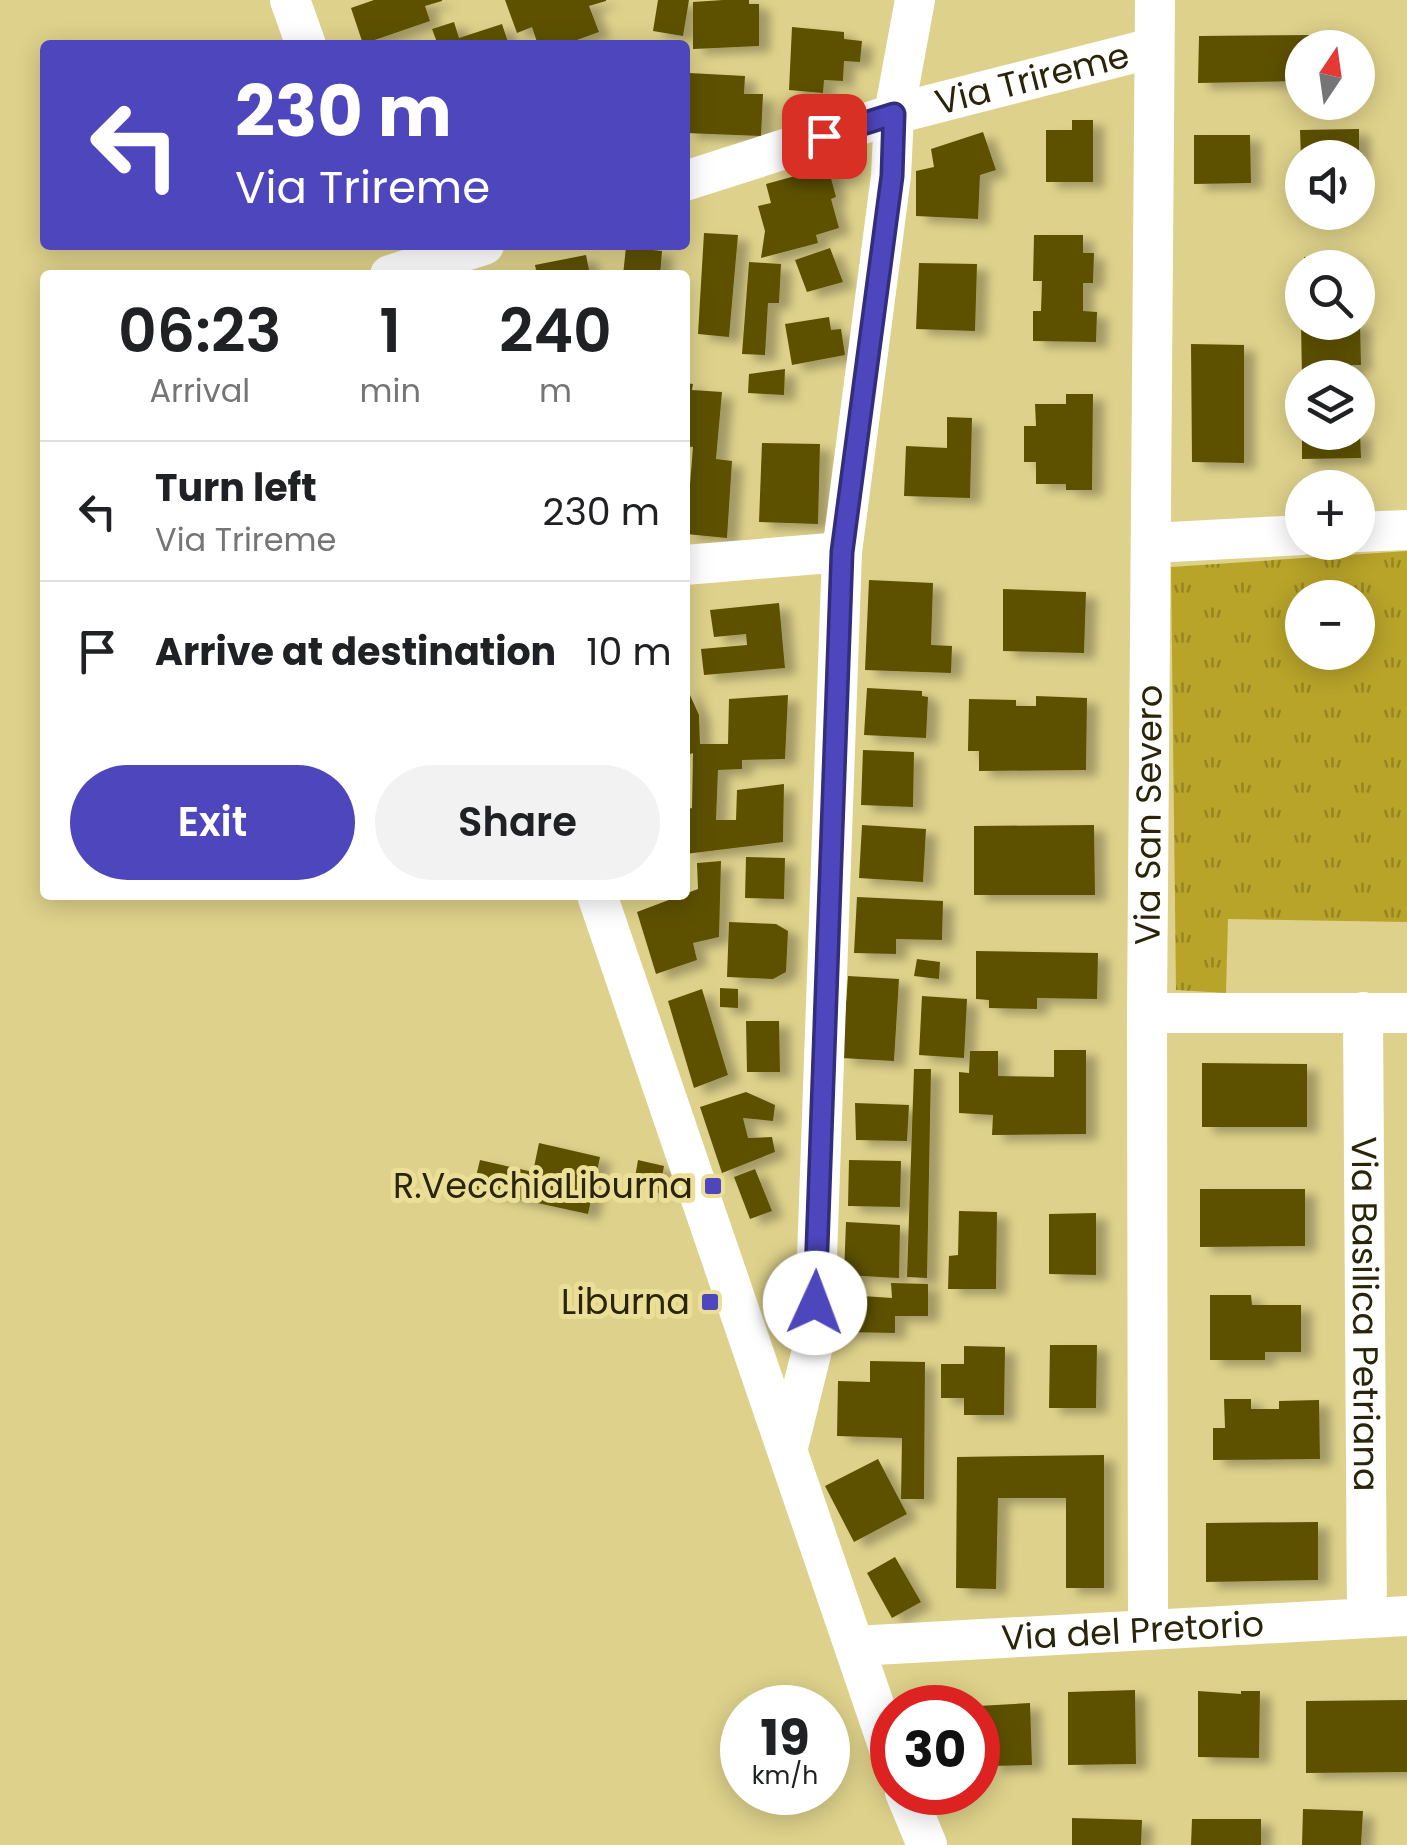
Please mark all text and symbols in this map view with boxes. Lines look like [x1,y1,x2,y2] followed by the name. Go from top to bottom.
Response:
[930,30,1134,127] street label: Via Trireme
[1285,30,1375,120] north arrow
[1285,30,1375,670] map controls
[235,62,452,161] text: 230 m
[70,80,200,210] icon: left
[782,94,867,179] pin
[797,109,852,164] icon: arrive
[1285,140,1375,230] button: sound
[235,156,490,219] text: Via Trireme
[1285,250,1375,340] button: search
[118,289,281,373] text: 06:23
[379,289,401,373] text: 1
[499,289,612,373] text: 240
[1285,360,1375,450] button: layers
[149,368,250,413] text: Arrival
[360,368,421,413] text: min
[539,368,572,413] text: m
[155,461,317,514] text: Turn left
[1285,470,1375,560] button: +
[70,484,125,539] icon: left
[543,485,660,538] text: 230 m
[155,517,336,562] text: Via Trireme
[1285,580,1375,670] button: −
[70,624,125,679] icon: arrive
[155,625,556,678] text: Arrive at destination
[586,625,672,678] text: 10 m
[1123,685,1174,945] street label: Via San Severo
[70,765,355,880] button: Exit
[375,765,660,880] button: Share
[1340,1136,1391,1492] street label: Via Basilica Petriana
[393,1161,693,1210] place label: R.VecchiaLiburna
[702,1175,724,1197] marker: R.VecchiaLiburna
[763,1251,867,1355] position arrow
[561,1277,690,1326] place label: Liburna
[699,1291,721,1313] marker: Liburna
[1000,1599,1265,1662] street label: Via del Pretorio
[870,1685,1000,1815] speed limit sign: 30
[760,1702,810,1773] text: 19
[752,1758,818,1793] text: km/h

